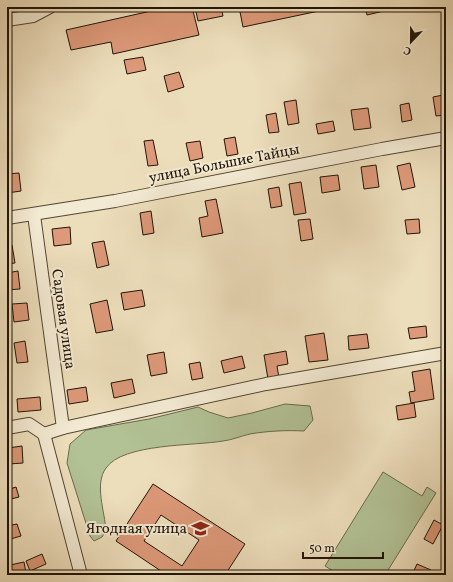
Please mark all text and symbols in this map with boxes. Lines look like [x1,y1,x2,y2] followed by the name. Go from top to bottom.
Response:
[391,22,431,62] north arrow
[402,42,414,58] text: С
[147,139,302,189] street label: улица Большие Тайцы
[45,268,80,371] street label: Садовая улица
[190,518,210,538] school or university icon: Ягодная улица
[86,519,187,540] place label: Ягодная улица
[303,534,383,560] scale bar
[309,541,335,557] text: 50 m

